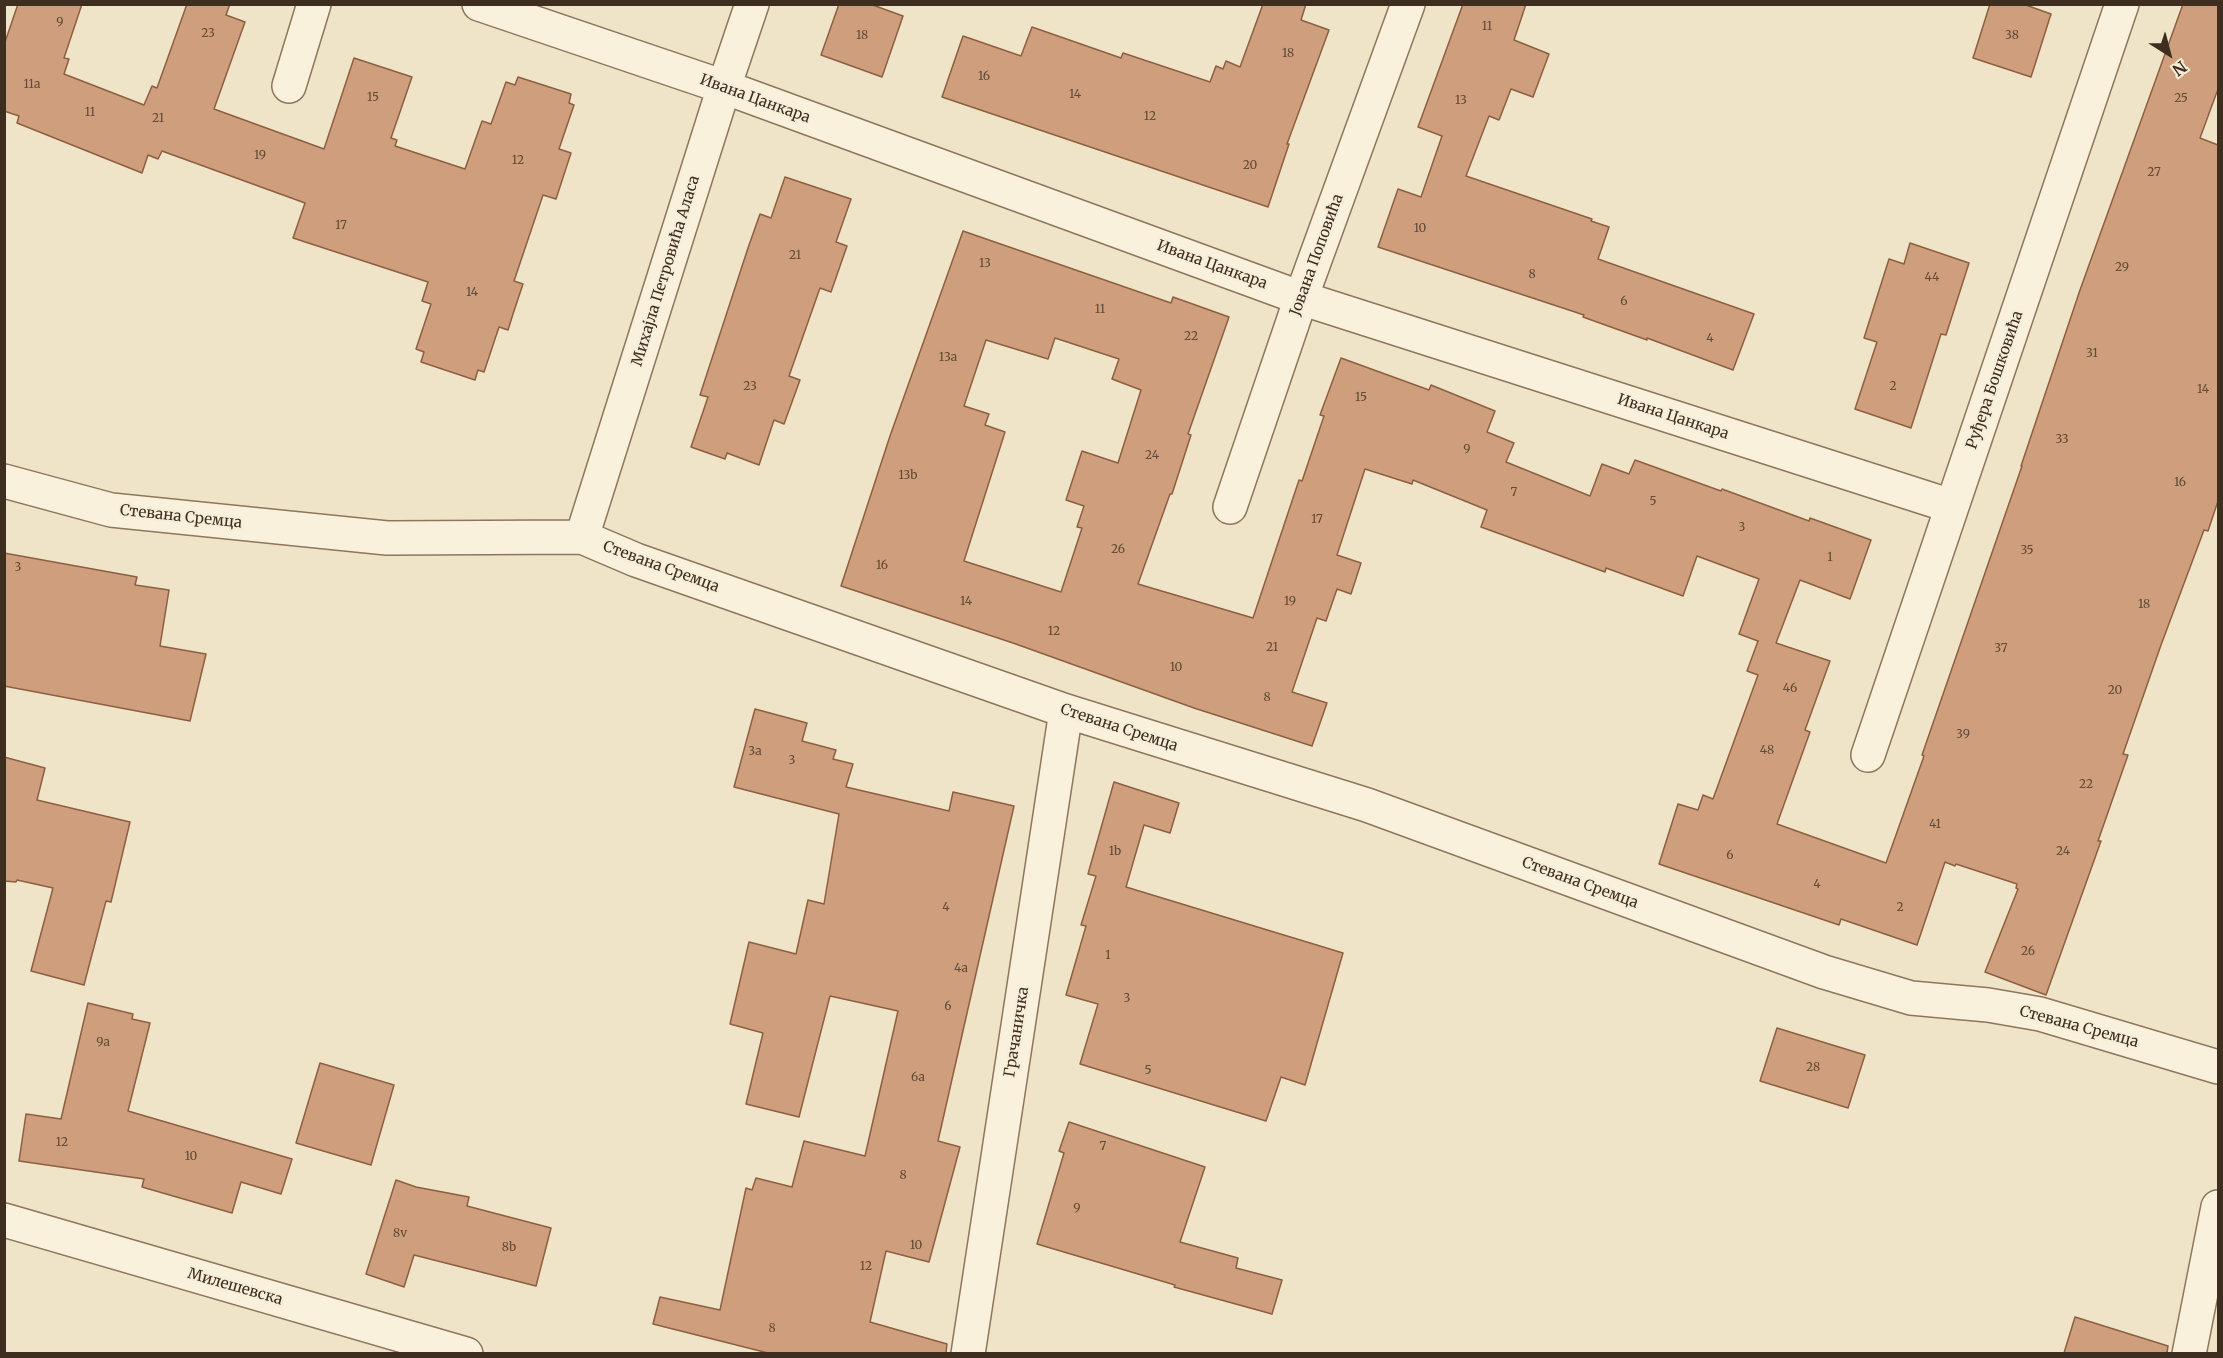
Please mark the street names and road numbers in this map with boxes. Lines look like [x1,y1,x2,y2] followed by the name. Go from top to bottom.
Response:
[697,71,813,127] street label: Ивана Цанкара
[628,174,704,368] street label: Михајла Петровића Аласа
[1287,192,1347,318] street label: Јована Поповића
[1154,237,1270,293] street label: Ивана Цанкара
[1963,308,2027,452] street label: Руђера Бошковића
[1615,391,1731,443] street label: Ивана Цанкара
[119,502,243,532] street label: Стевана Сремца
[600,538,722,596] street label: Стевана Сремца
[1058,701,1180,755] street label: Стевана Сремца
[1519,854,1641,912] street label: Стевана Сремца
[1001,985,1033,1079] street label: Грачаничка
[2017,1002,2141,1052] street label: Стевана Сремца
[185,1265,285,1309] street label: Милешевска

